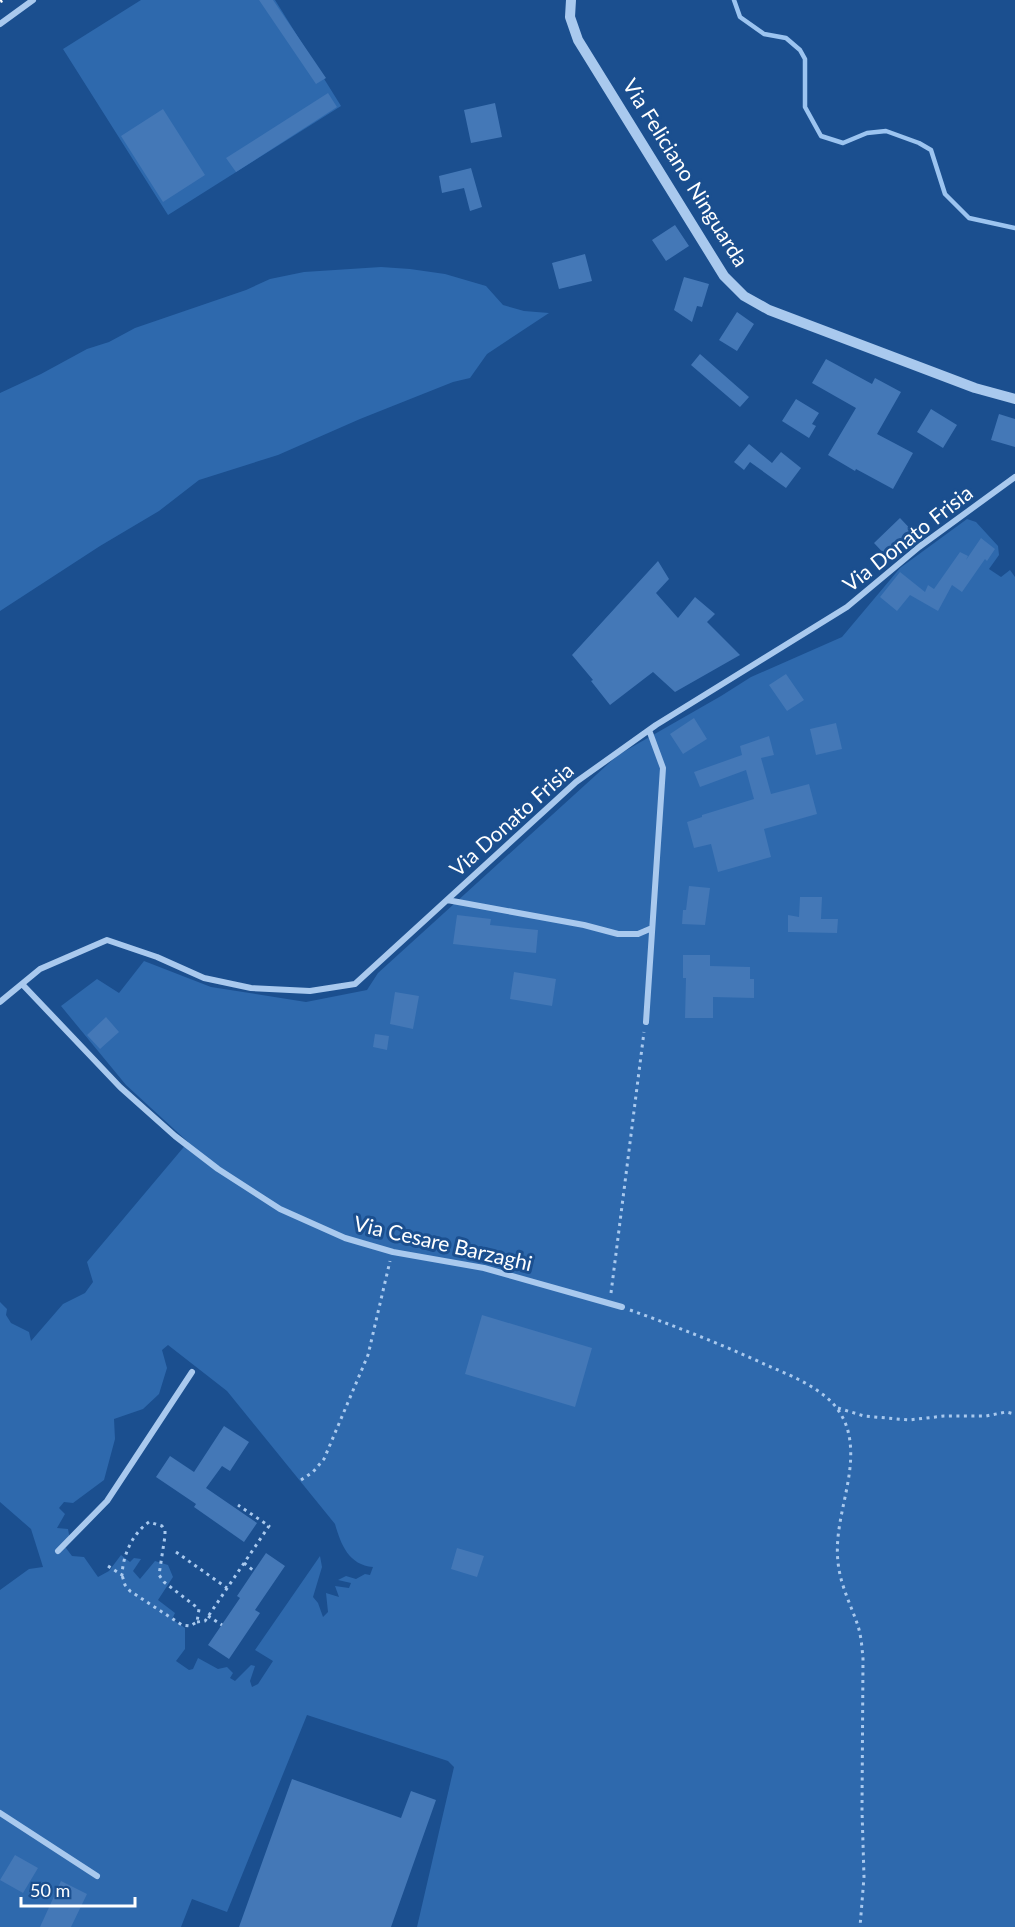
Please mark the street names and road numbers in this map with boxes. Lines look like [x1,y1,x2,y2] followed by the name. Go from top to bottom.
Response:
[618,74,754,271] street label: Via Feliciano Ninguarda
[837,479,977,596] street label: Via Donato Frisia
[444,757,578,881] street label: Via Donato Frisia
[352,1210,535,1275] street label: Via Cesare Barzaghi

